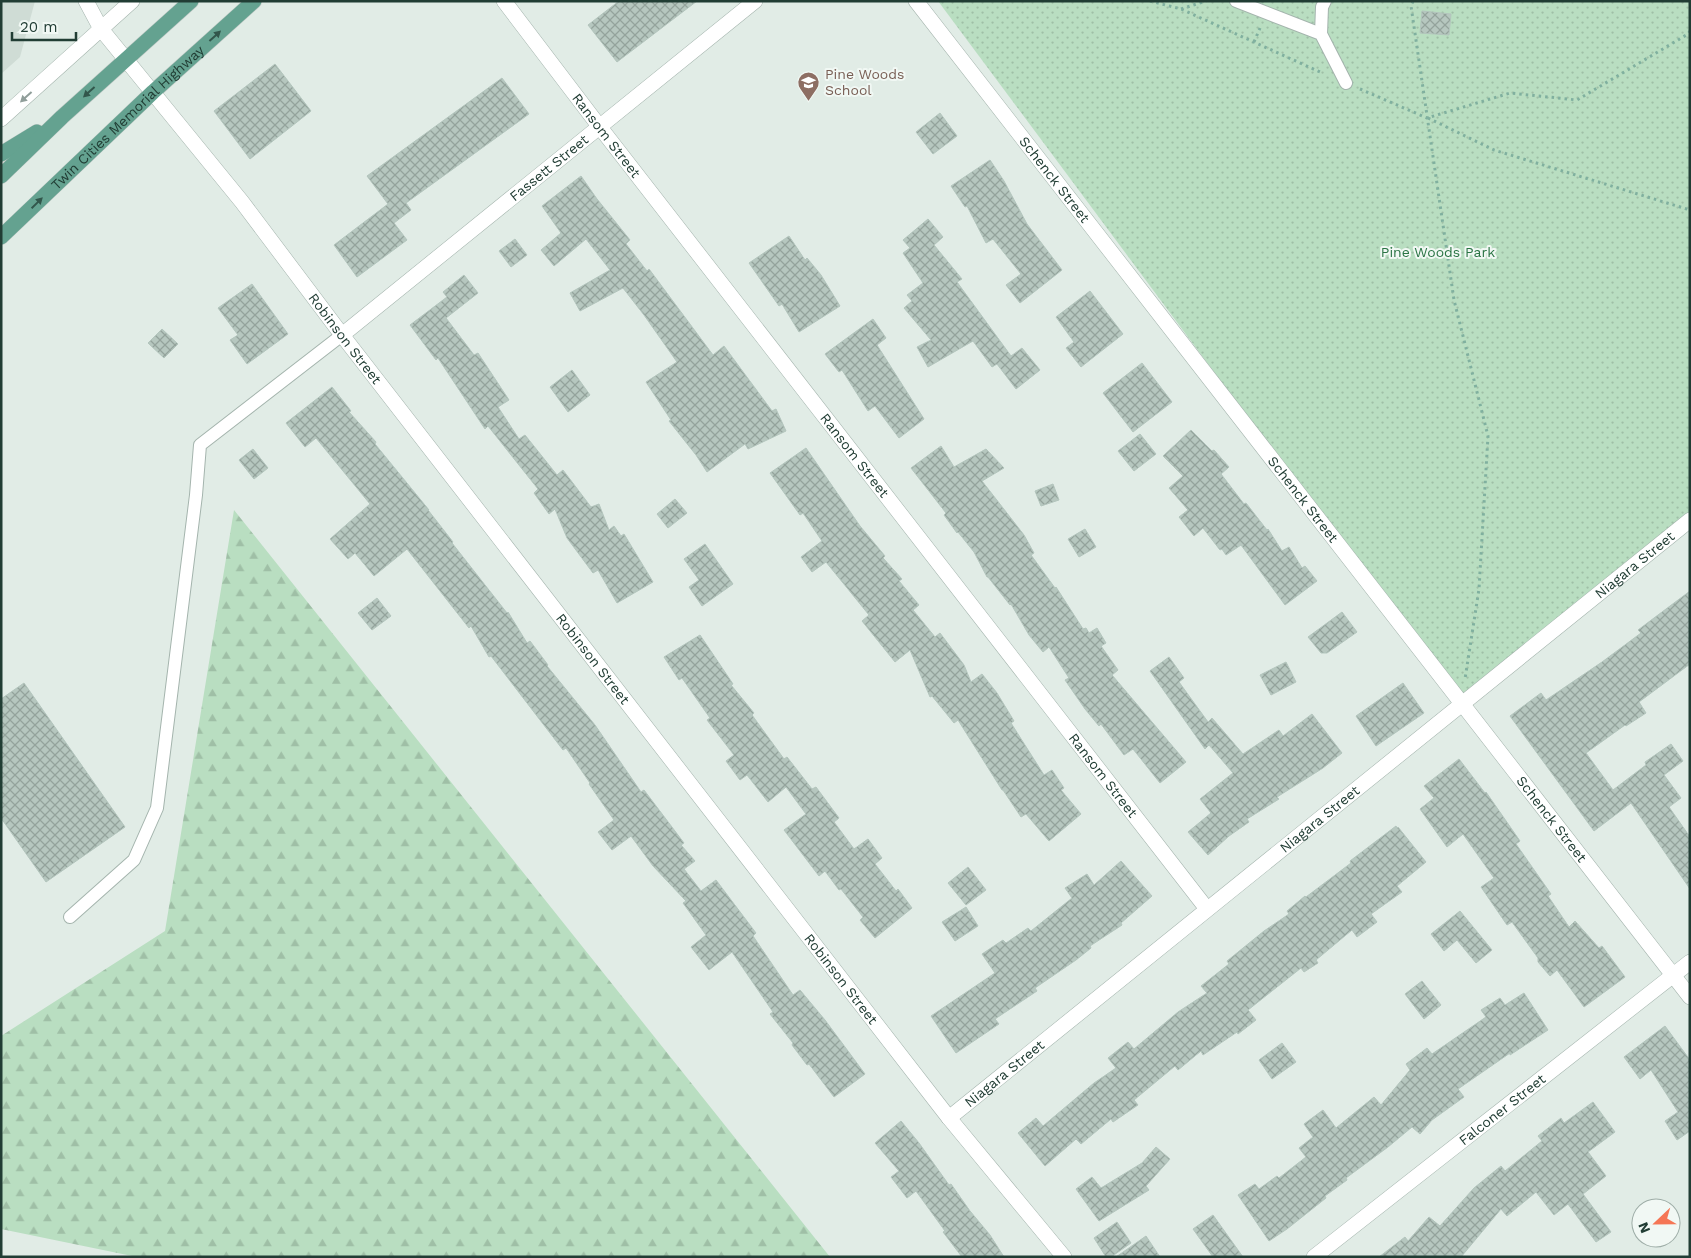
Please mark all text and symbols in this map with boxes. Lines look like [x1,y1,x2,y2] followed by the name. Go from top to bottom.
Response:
[12,10,76,42] scale bar
[20,18,58,36] text: 20 m
[209,30,221,42] one-way arrow
[48,42,208,193] street label: Twin Cities Memorial Highway
[825,66,904,98] place label: Pine Woods School
[797,70,821,101] school or university icon: Pine Woods School
[84,86,96,98] one-way arrow
[569,90,644,181] street label: Ransom Street
[20,91,32,103] one-way arrow
[506,131,591,204] street label: Fassett Street
[1016,133,1093,226] street label: Schenck Street
[30,197,42,209] one-way arrow
[1381,244,1495,260] park label: Pine Woods Park
[305,290,385,387] street label: Robinson Street
[817,410,892,501] street label: Ransom Street
[1265,453,1342,546] street label: Schenck Street
[1592,528,1678,602] street label: Niagara Street
[553,610,633,707] street label: Robinson Street
[1066,730,1141,821] street label: Ransom Street
[1513,773,1590,865] street label: Schenck Street
[1276,782,1362,856] street label: Niagara Street
[801,930,881,1027] street label: Robinson Street
[961,1037,1047,1110] street label: Niagara Street
[1456,1071,1549,1148] street label: Falconer Street
[1631,1198,1681,1248] north arrow
[1635,1220,1653,1236] text: N

